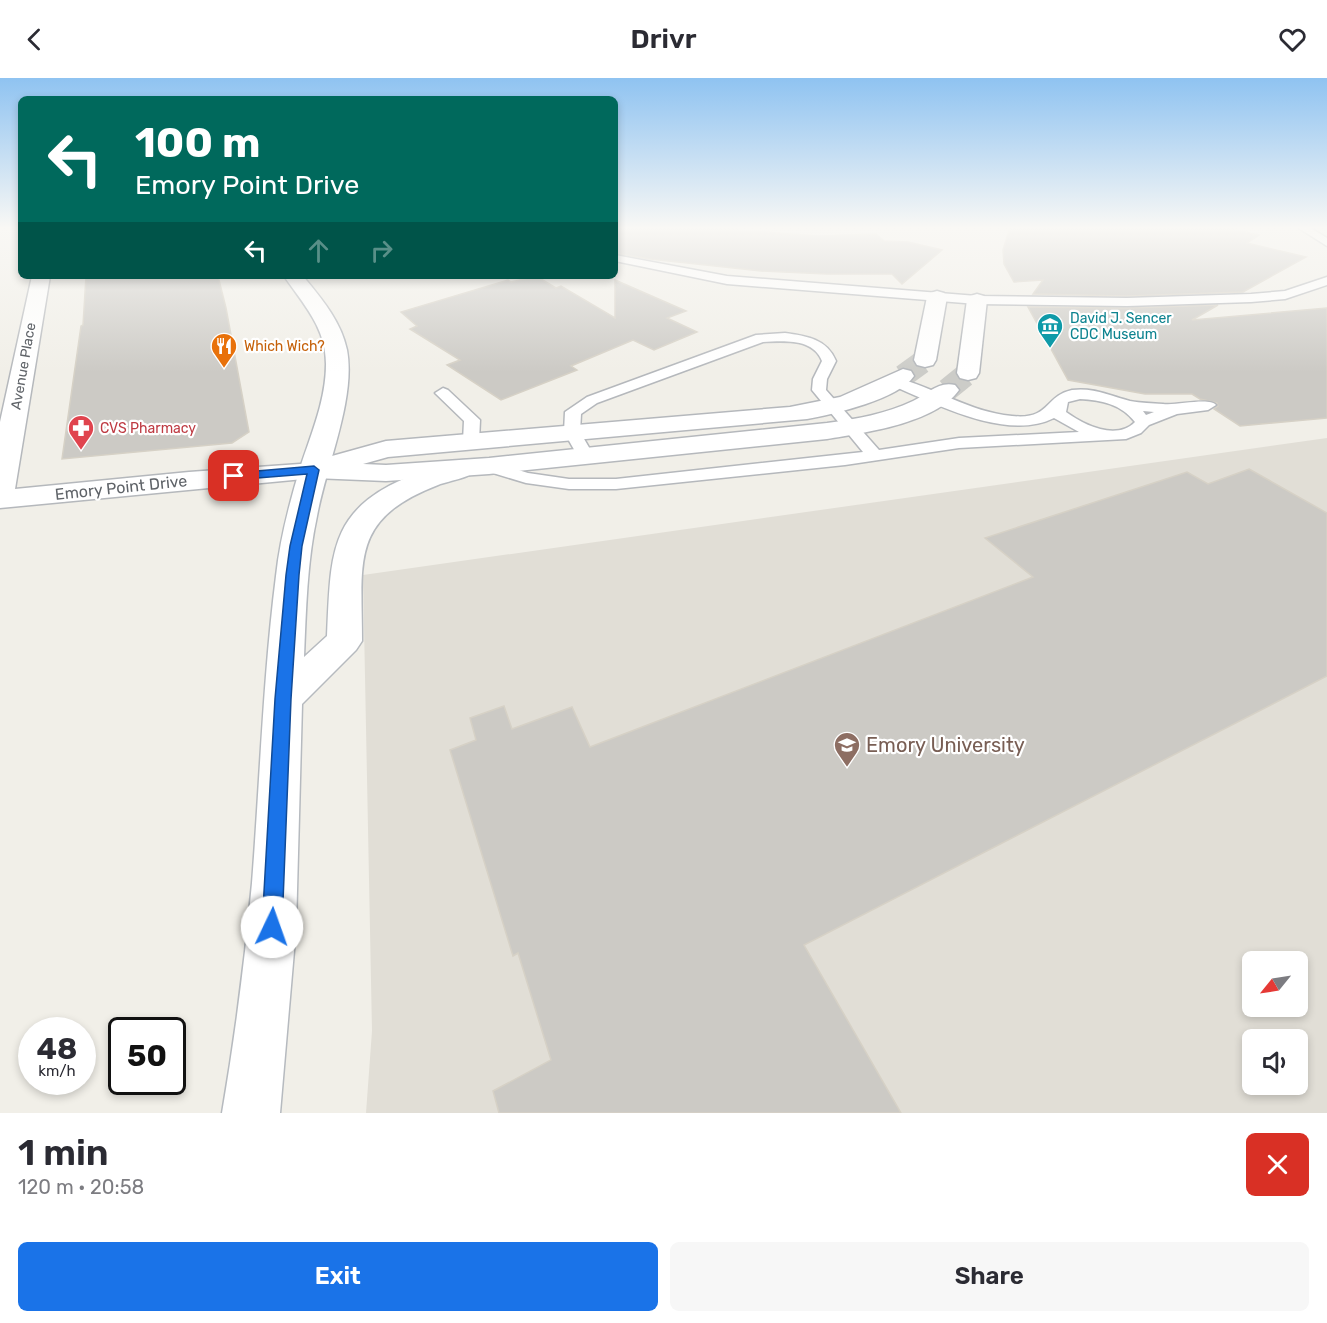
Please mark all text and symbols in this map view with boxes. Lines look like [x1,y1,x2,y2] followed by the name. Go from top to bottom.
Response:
[18,23,51,56] icon: back
[631,23,696,55] text: Drivr
[1276,23,1309,56] icon: heart
[135,118,260,168] text: 100 m
[36,120,114,198] icon: left
[135,169,359,201] text: Emory Point Drive
[239,234,272,267] icon: left
[302,234,335,267] icon: ahead
[365,234,398,267] icon: right
[1070,310,1172,343] place label: David J. Sencer CDC Museum
[1035,311,1065,349] museum icon: David J. Sencer CDC Museum
[7,321,40,411] street label: Avenue Place
[209,331,239,369] restaurant icon: Which Wich?
[244,338,325,355] place label: Which Wich?
[66,413,96,451] pharmacy icon: CVS Pharmacy
[100,420,196,437] place label: CVS Pharmacy
[208,450,259,501] pin
[217,459,250,492] icon: arrive
[54,471,188,504] street label: Emory Point Drive
[832,730,862,768] school or university icon: Emory University
[866,733,1025,757] place label: Emory University
[240,895,304,959] position arrow
[1242,951,1308,1017] north arrow
[1242,951,1308,1095] map controls
[108,1017,186,1095] speed limit sign: 50
[1242,1029,1308,1095] button: sound
[37,1031,77,1067] text: 48
[38,1062,76,1080] text: km/h
[18,1131,109,1174] text: 1 min
[1246,1133,1309,1196] button: close
[18,1175,144,1199] text: 120 m · 20:58
[18,1242,658,1311] button: Exit
[670,1242,1309,1311] button: Share

